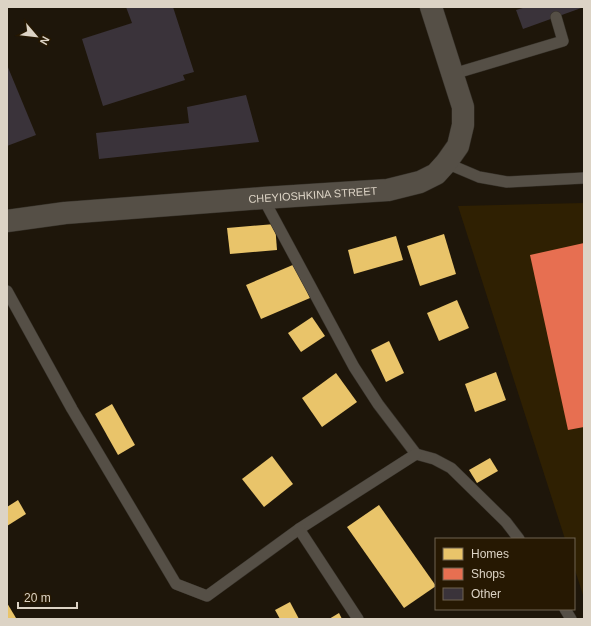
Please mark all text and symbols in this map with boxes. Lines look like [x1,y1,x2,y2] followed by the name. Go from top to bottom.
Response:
[16,16,56,56] north arrow
[38,34,52,47] text: N
[248,185,378,205] street label: CHEYIOSHKINA STREET
[435,538,575,610] legend
[471,547,509,561] text: Homes
[471,567,505,581] text: Shops
[18,584,77,610] scale bar
[471,587,501,601] text: Other
[24,591,51,605] text: 20 m

